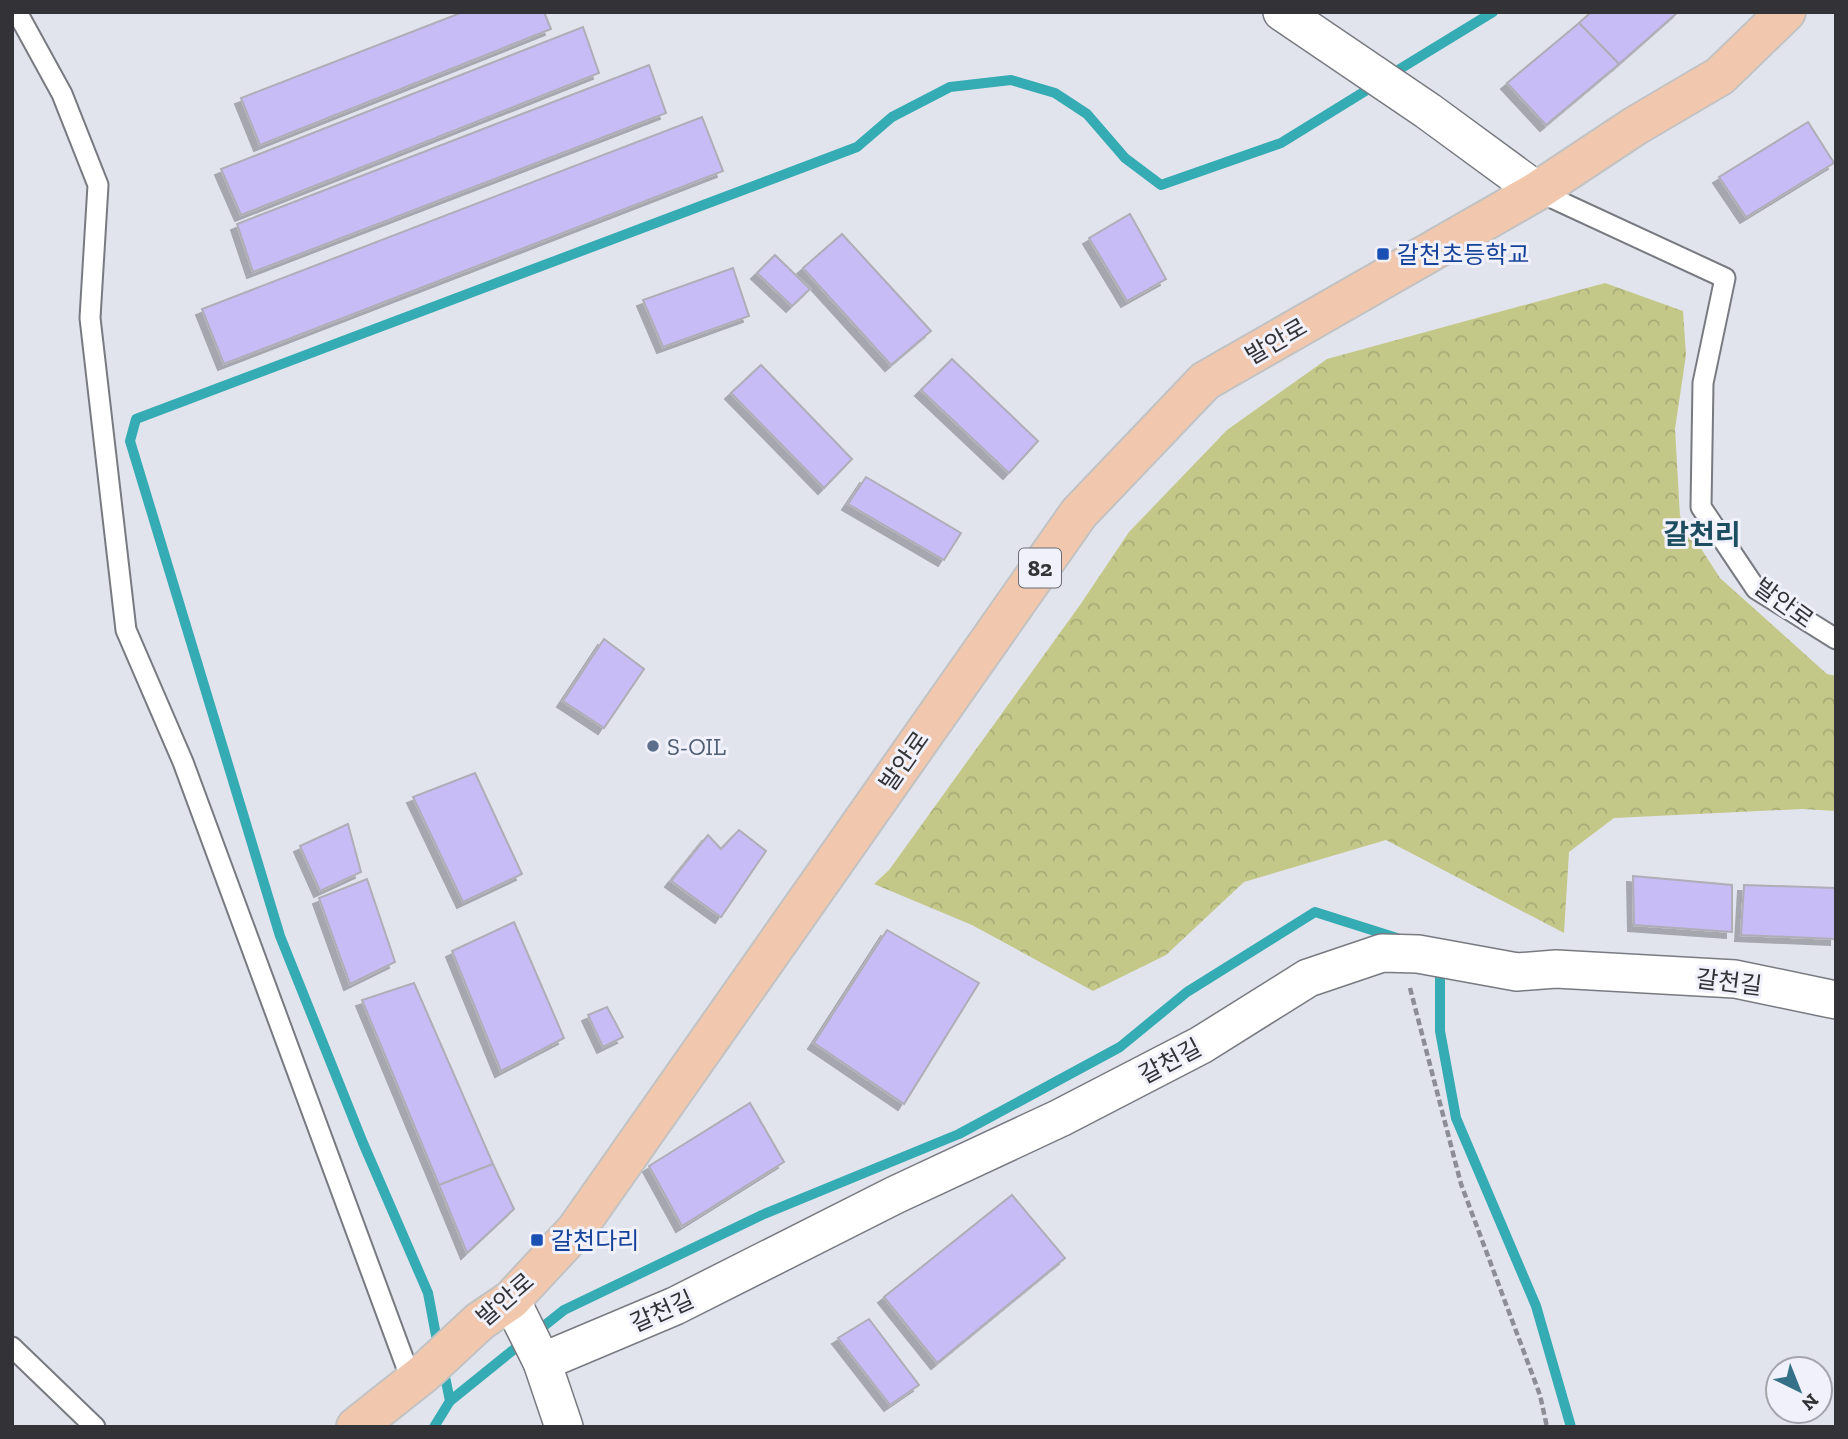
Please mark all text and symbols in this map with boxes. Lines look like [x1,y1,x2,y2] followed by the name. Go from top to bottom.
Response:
[1397,240,1529,269] place label: 갈천초등학교
[1375,246,1391,262] marker: 갈천초등학교
[1240,312,1312,370] street label: 발안로
[1663,518,1741,551] district label: 갈천리
[1019,548,1061,588] road number: 82
[1749,572,1819,634] street label: 발안로
[873,726,935,796] street label: 발안로
[667,732,726,761] place label: S-OIL
[645,738,661,754] marker: S-OIL
[1694,964,1764,1000] street label: 갈천길
[1134,1033,1206,1089] street label: 갈천길
[551,1226,639,1255] place label: 갈천다리
[529,1232,545,1248] marker: 갈천다리
[470,1266,540,1332] street label: 발안로
[626,1284,698,1338] street label: 갈천길
[1764,1355,1834,1425] north arrow
[1797,1389,1823,1415] text: N

